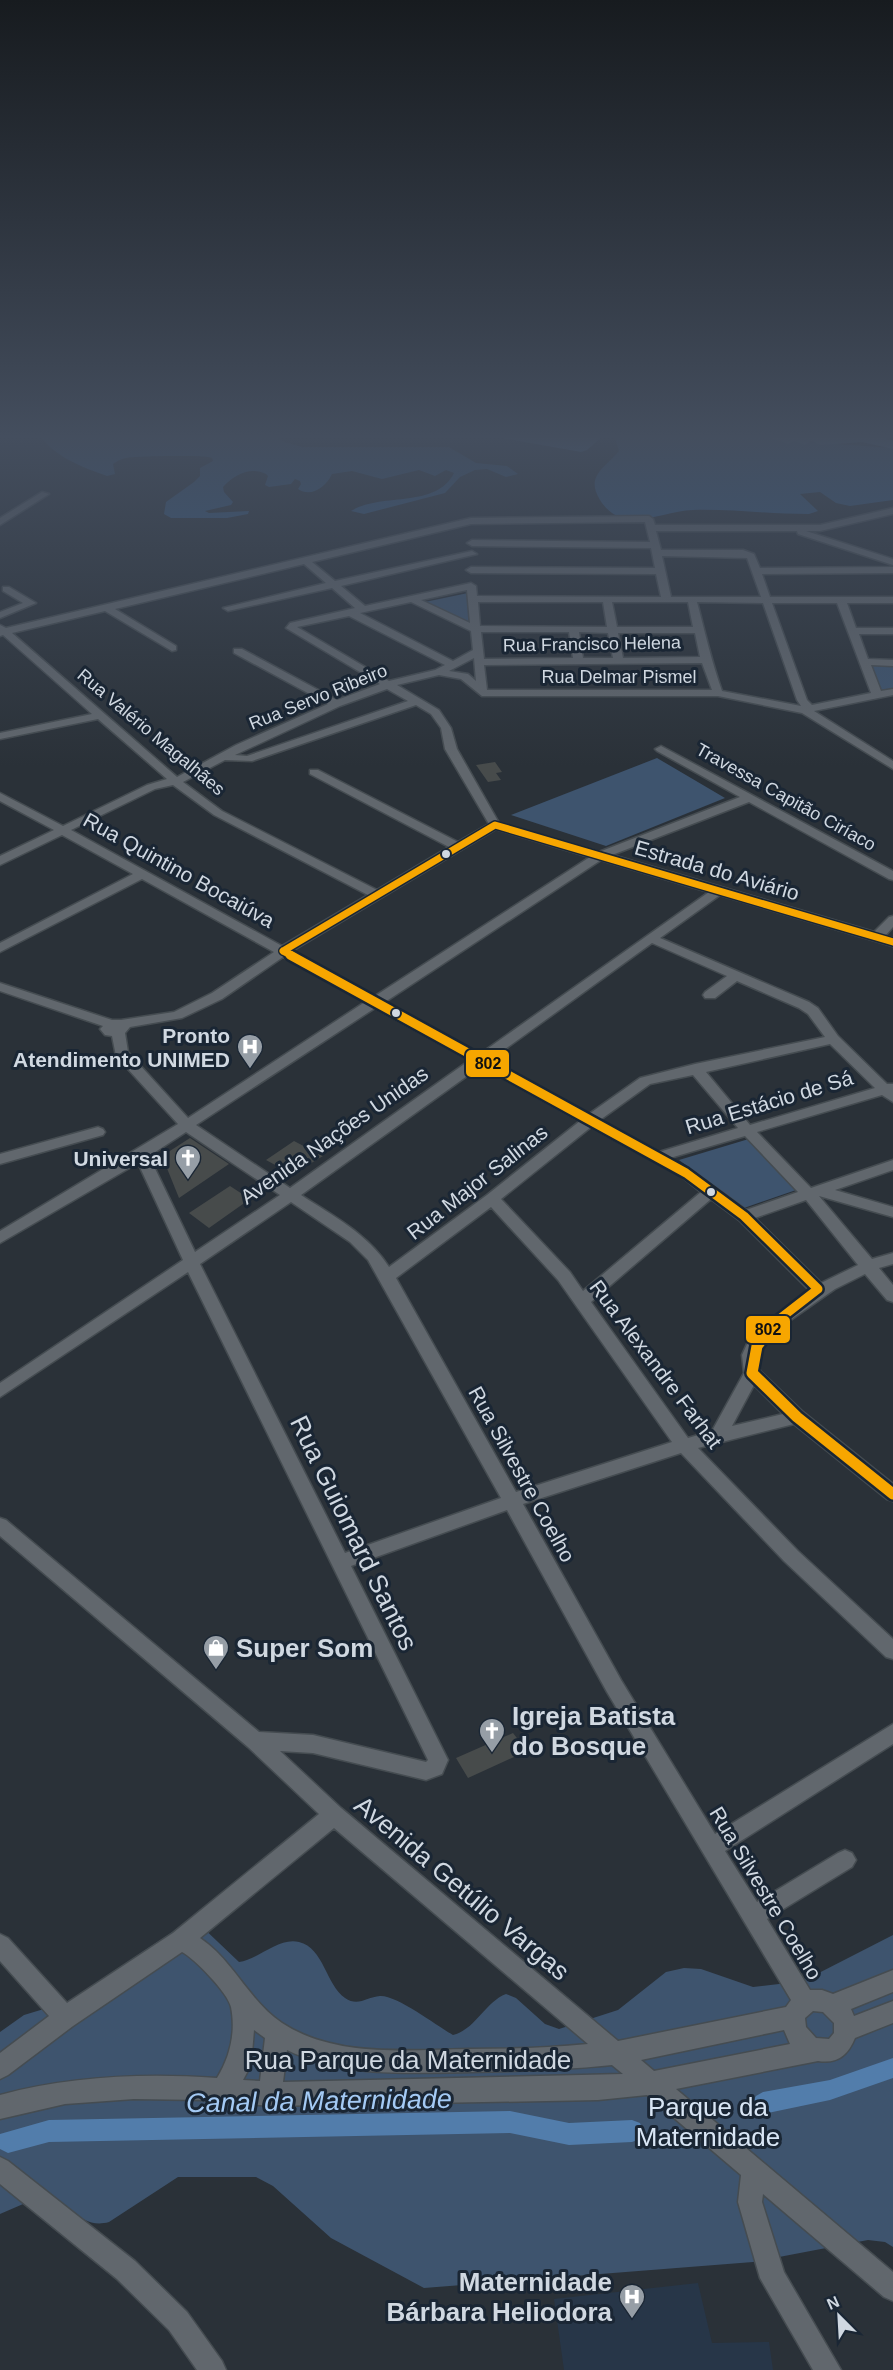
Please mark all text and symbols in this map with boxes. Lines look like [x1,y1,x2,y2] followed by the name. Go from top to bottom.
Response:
[503,632,682,656] street label: Rua Francisco Helena
[246,660,390,734] street label: Rua Servo Ribeiro
[73,665,229,799] street label: Rua Valério Magalhães
[541,667,697,687] street label: Rua Delmar Pismel
[693,739,879,855] street label: Travessa Capitão Ciríaco
[79,808,279,932] street label: Rua Quintino Bocaiúva
[632,836,802,904] street label: Estrada do Aviário
[440,848,452,860] unlabelled marker
[390,1007,402,1019] unlabelled marker
[13,1024,230,1071] place label: Pronto Atendimento UNIMED
[235,1032,265,1070] hospital icon: Pronto Atendimento UNIMED
[465,1049,510,1078] line badge: 802
[475,1055,501,1072] text: 802
[236,1061,432,1209] street label: Avenida Nações Unidas
[682,1065,856,1138] street label: Rua Estácio de Sá
[402,1120,552,1244] street label: Rua Major Salinas
[173,1143,203,1181] church icon: Universal
[73,1147,168,1170] place label: Universal
[705,1186,717,1198] unlabelled marker
[585,1275,727,1453] street label: Rua Alexandre Farhat
[745,1315,791,1344] line badge: 802
[755,1321,781,1338] text: 802
[464,1382,580,1566] street label: Rua Silvestre Coelho
[284,1411,424,1655] street label: Rua Guiomard Santos
[201,1633,231,1671] shop icon: Super Som
[236,1633,373,1663] place label: Super Som
[512,1701,676,1761] place label: Igreja Batista do Bosque
[477,1716,507,1754] church icon: Igreja Batista do Bosque
[349,1789,575,1987] street label: Avenida Getúlio Vargas
[705,1803,827,1983] street label: Rua Silvestre Coelho
[245,2045,571,2075] street label: Rua Parque da Maternidade
[186,2084,452,2118] water label: Canal da Maternidade
[636,2092,780,2152] park label: Parque da Maternidade
[387,2267,613,2327] place label: Maternidade Bárbara Heliodora
[617,2282,647,2320] hospital icon: Maternidade Bárbara Heliodora
[809,2286,869,2346] north arrow
[824,2293,842,2313] text: N

